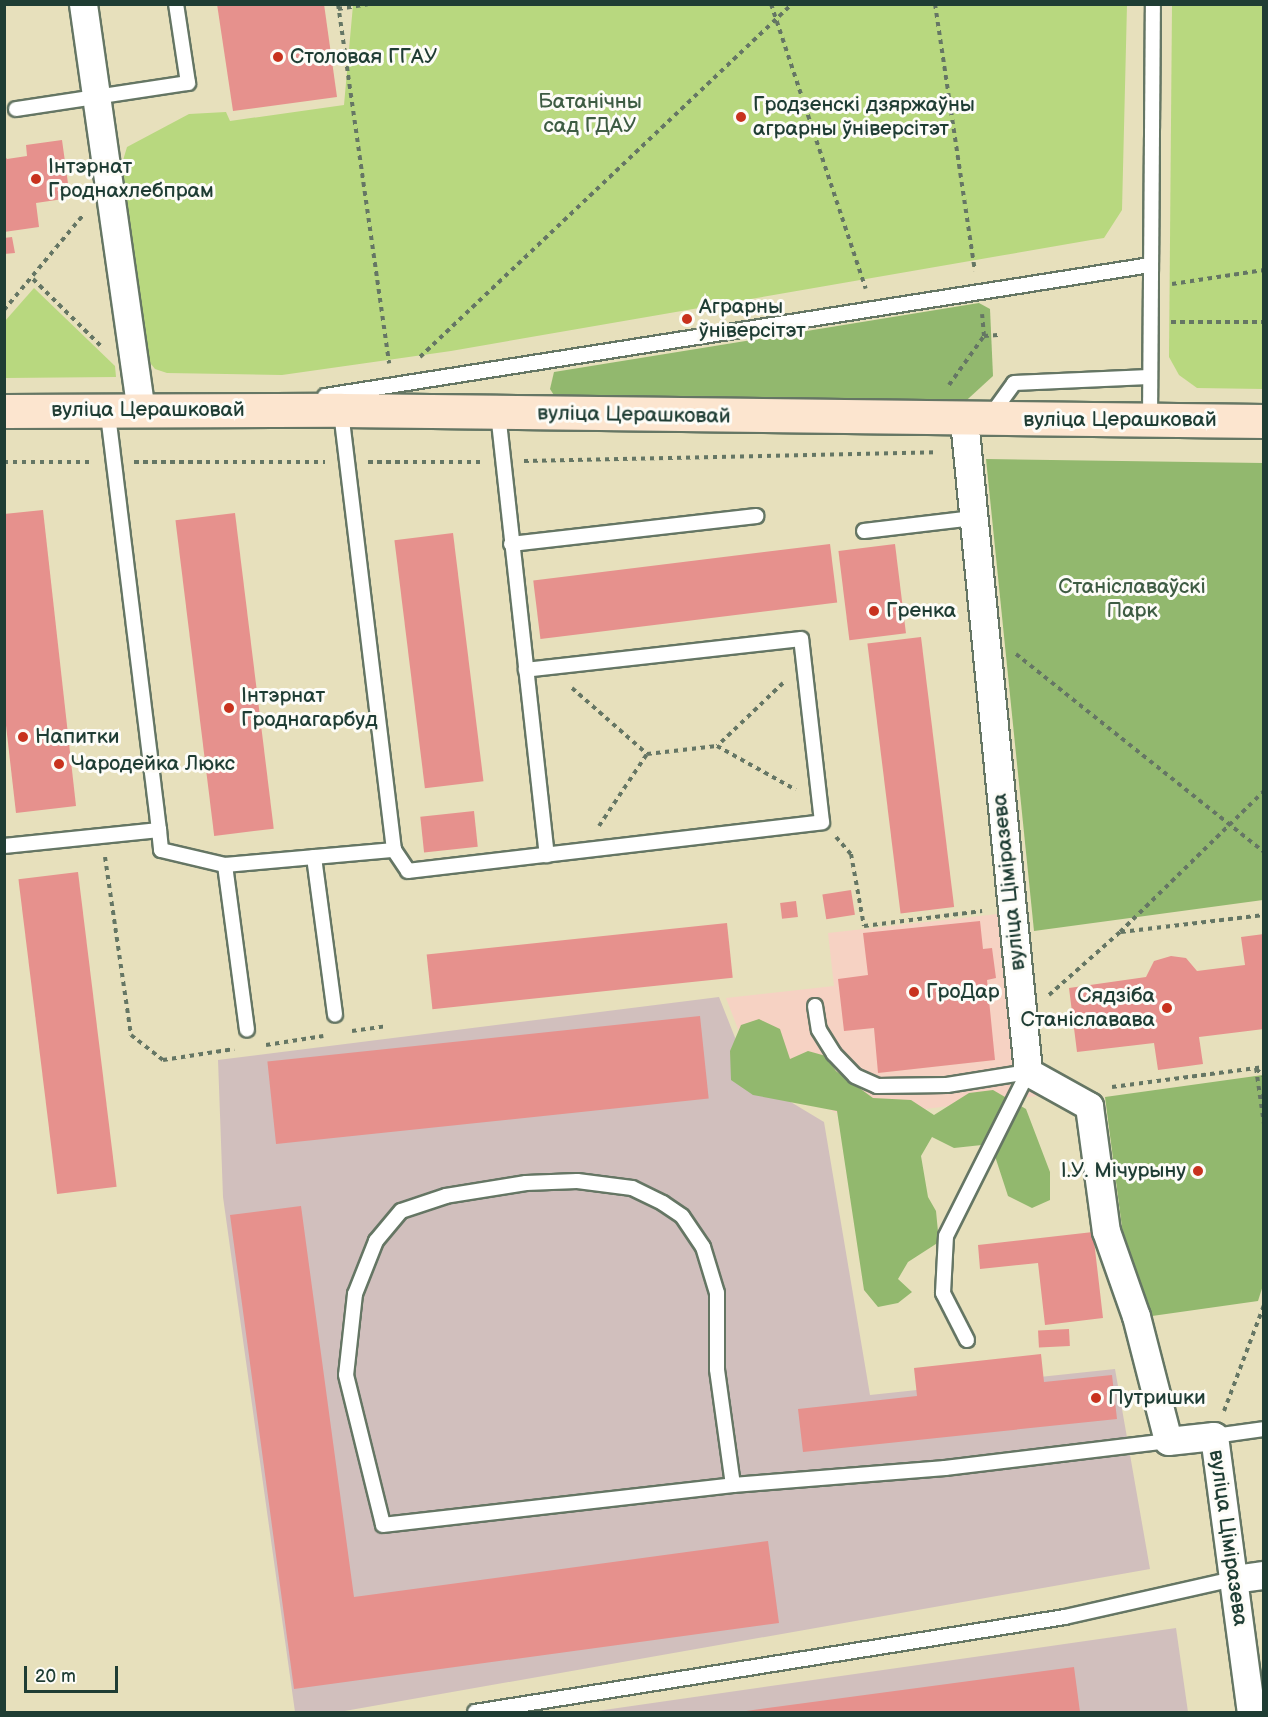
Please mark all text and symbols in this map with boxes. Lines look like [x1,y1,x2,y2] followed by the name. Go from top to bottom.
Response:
[290,44,438,70] place label: Столовая ГГАУ
[271,50,285,64] marker: Столовая ГГАУ
[538,89,642,139] park label: Батанічны сад ГДАУ
[753,92,975,142] place label: Гродзенскі дзяржаўны аграрны ўніверсітэт
[734,110,748,124] marker: Гродзенскі дзяржаўны аграрны ўніверсітэт
[48,154,214,204] place label: Інтэрнат Гроднахлебпрам
[29,172,43,186] marker: Інтэрнат Гроднахлебпрам
[699,294,806,344] place label: Аграрны ўніверсітэт
[680,312,694,326] marker: Аграрны ўніверсітэт
[51,397,245,423] street label: вуліца Церашковай
[537,401,731,429] street label: вуліца Церашковай
[1023,407,1217,433] street label: вуліца Церашковай
[1058,574,1206,624] park label: Станіславаўскі Парк
[886,598,956,624] place label: Гренка
[867,604,881,618] marker: Гренка
[241,683,378,733] place label: Інтэрнат Гроднагарбуд
[222,701,236,715] marker: Інтэрнат Гроднагарбуд
[35,724,120,750] place label: Напитки
[16,730,30,744] marker: Напитки
[71,751,235,777] place label: Чародейка Люкс
[52,757,66,771] marker: Чародейка Люкс
[987,792,1031,972] street label: вуліца Ціміразева
[926,979,1000,1005] place label: ГроДар
[1021,983,1155,1033] place label: Сядзіба Станіславава
[907,985,921,999] marker: ГроДар
[1160,1001,1174,1015] marker: Сядзіба Станіславава
[1061,1158,1186,1184] place label: І.У. Мічурыну
[1191,1164,1205,1178] marker: І.У. Мічурыну
[1108,1385,1206,1411] place label: Путришки
[1089,1391,1103,1405] marker: Путришки
[1203,1448,1253,1628] street label: вуліца Ціміразева
[27,1654,122,1692] scale bar
[35,1666,76,1687] text: 20 m

